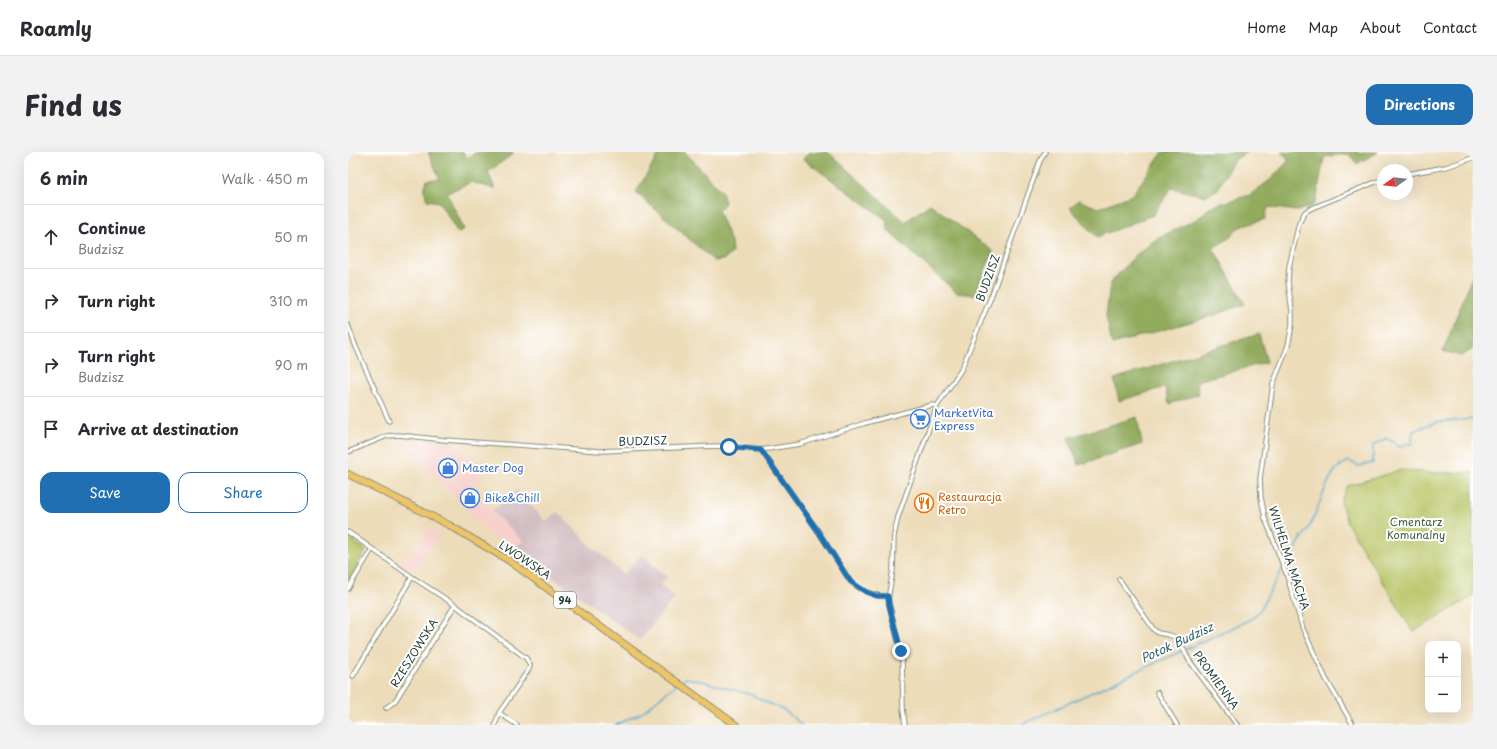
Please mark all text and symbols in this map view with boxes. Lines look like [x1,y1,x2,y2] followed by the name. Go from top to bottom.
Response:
[20,14,92,42] text: Roamly
[1247,17,1286,38] text: Home
[1308,17,1338,38] text: Map
[1360,17,1401,38] text: About
[1423,17,1477,38] text: Contact
[24,83,122,126] text: Find us
[1366,84,1473,125] button: Directions
[1377,164,1413,200] north arrow
[40,165,88,191] text: 6 min
[222,169,308,188] text: Walk · 450 m
[78,216,146,239] text: Continue
[40,226,62,248] icon: ahead
[274,227,308,246] text: 50 m
[78,239,124,258] text: Budzisz
[971,252,1004,304] street label: BUDZISZ
[78,289,155,312] text: Turn right
[40,290,62,312] icon: right
[269,291,308,310] text: 310 m
[78,344,155,367] text: Turn right
[40,354,62,376] icon: right
[275,355,308,374] text: 90 m
[78,367,124,386] text: Budzisz
[934,404,994,434] place label: MarketVita Express
[909,408,931,430] supermarket icon: MarketVita Express
[78,417,239,440] text: Arrive at destination
[40,418,62,440] icon: arrive
[618,431,668,450] street label: BUDZISZ
[720,438,738,456] route start
[437,457,459,479] shop icon: Master Dog
[462,459,524,476] place label: Master Dog
[40,472,170,513] button: Save
[178,472,308,513] button: Share
[459,487,481,509] shop icon: Bike&Chill
[938,488,1002,518] place label: Restauracja Retro
[484,489,539,506] place label: Bike&Chill
[913,492,935,514] restaurant icon: Restauracja Retro
[1265,503,1315,613] street label: WILHELMA MACHA
[1387,513,1445,543] park label: Cmentarz Komunalny
[496,536,555,583] street label: LWOWSKA
[554,592,576,608] road number: 94
[386,615,442,690] street label: RZESZOWSKA
[1137,617,1218,667] water label: Potok Budzisz
[1425,641,1461,713] map controls
[1425,641,1461,677] button: +
[892,642,910,660] route end
[1189,647,1244,713] street label: PROMIENNA
[1425,677,1461,713] button: −

